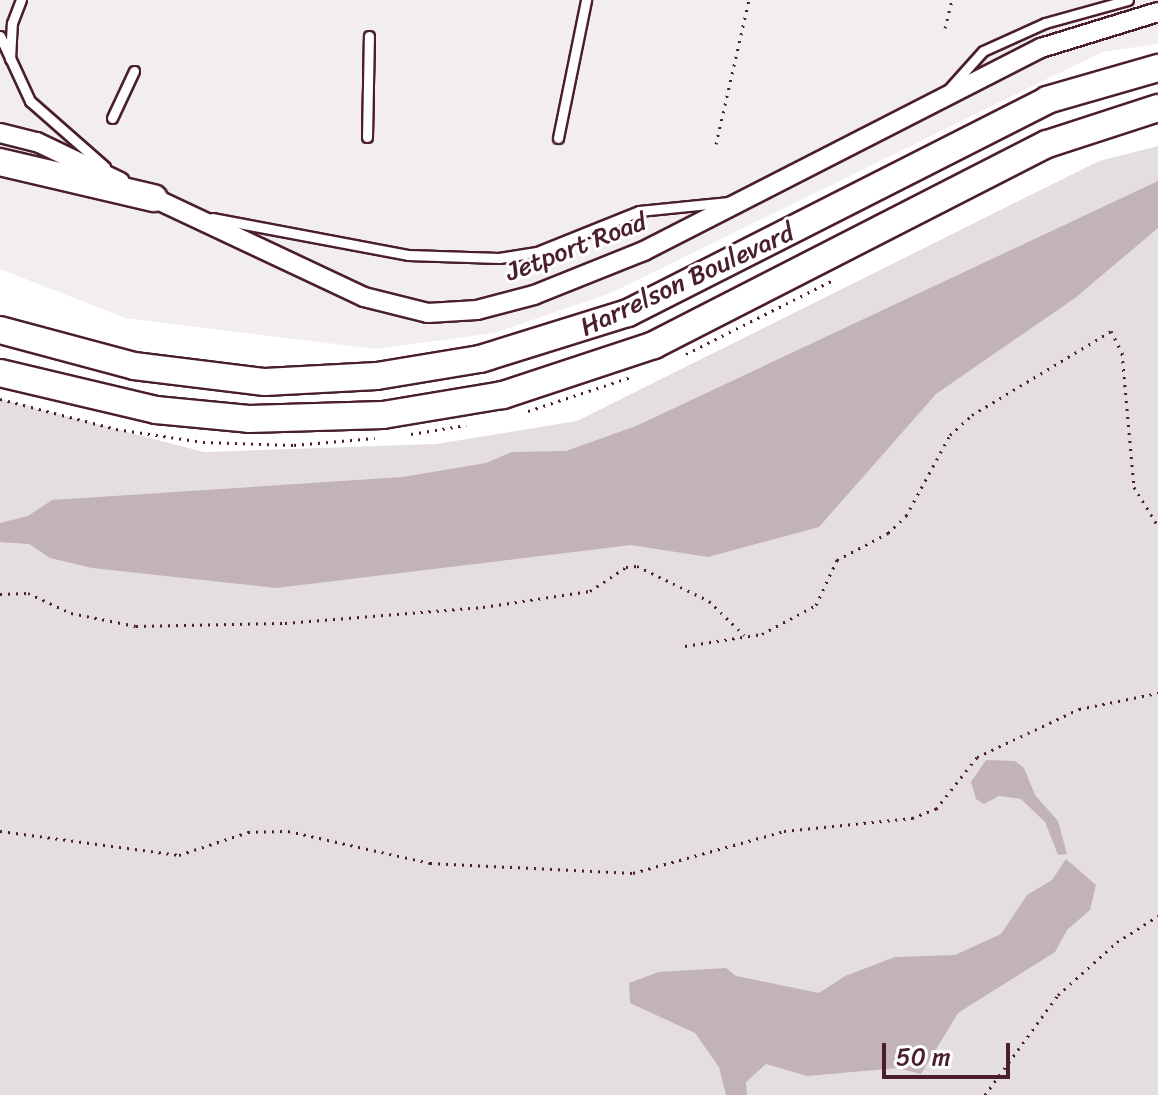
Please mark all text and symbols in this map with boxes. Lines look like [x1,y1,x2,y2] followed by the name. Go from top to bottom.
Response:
[501,206,651,288] street label: Jetport Road
[575,217,799,343] street label: Harrelson Boulevard
[886,1027,1014,1077] scale bar
[896,1036,951,1078] text: 50 m

